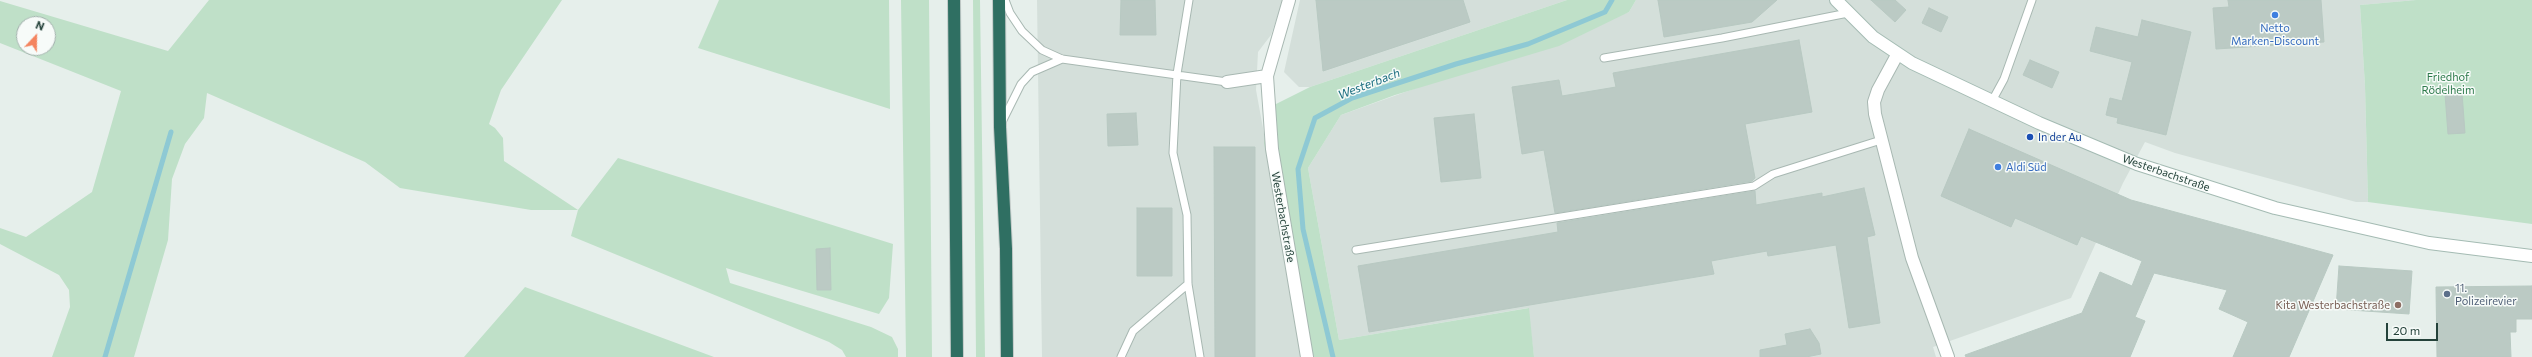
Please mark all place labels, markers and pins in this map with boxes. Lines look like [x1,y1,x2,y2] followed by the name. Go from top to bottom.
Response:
[2270,10,2280,20] marker: Netto Marken-Discount
[2231,21,2319,47] place label: Netto Marken-Discount
[2038,130,2082,144] place label: In der Au
[2025,132,2035,142] marker: In der Au
[2006,160,2047,174] place label: Aldi Süd
[1993,162,2003,172] marker: Aldi Süd
[2455,281,2517,307] place label: 11. Polizeirevier
[2442,289,2452,299] marker: 11. Polizeirevier
[2276,298,2390,312] place label: Kita Westerbachstraße
[2393,300,2403,310] marker: Kita Westerbachstraße

